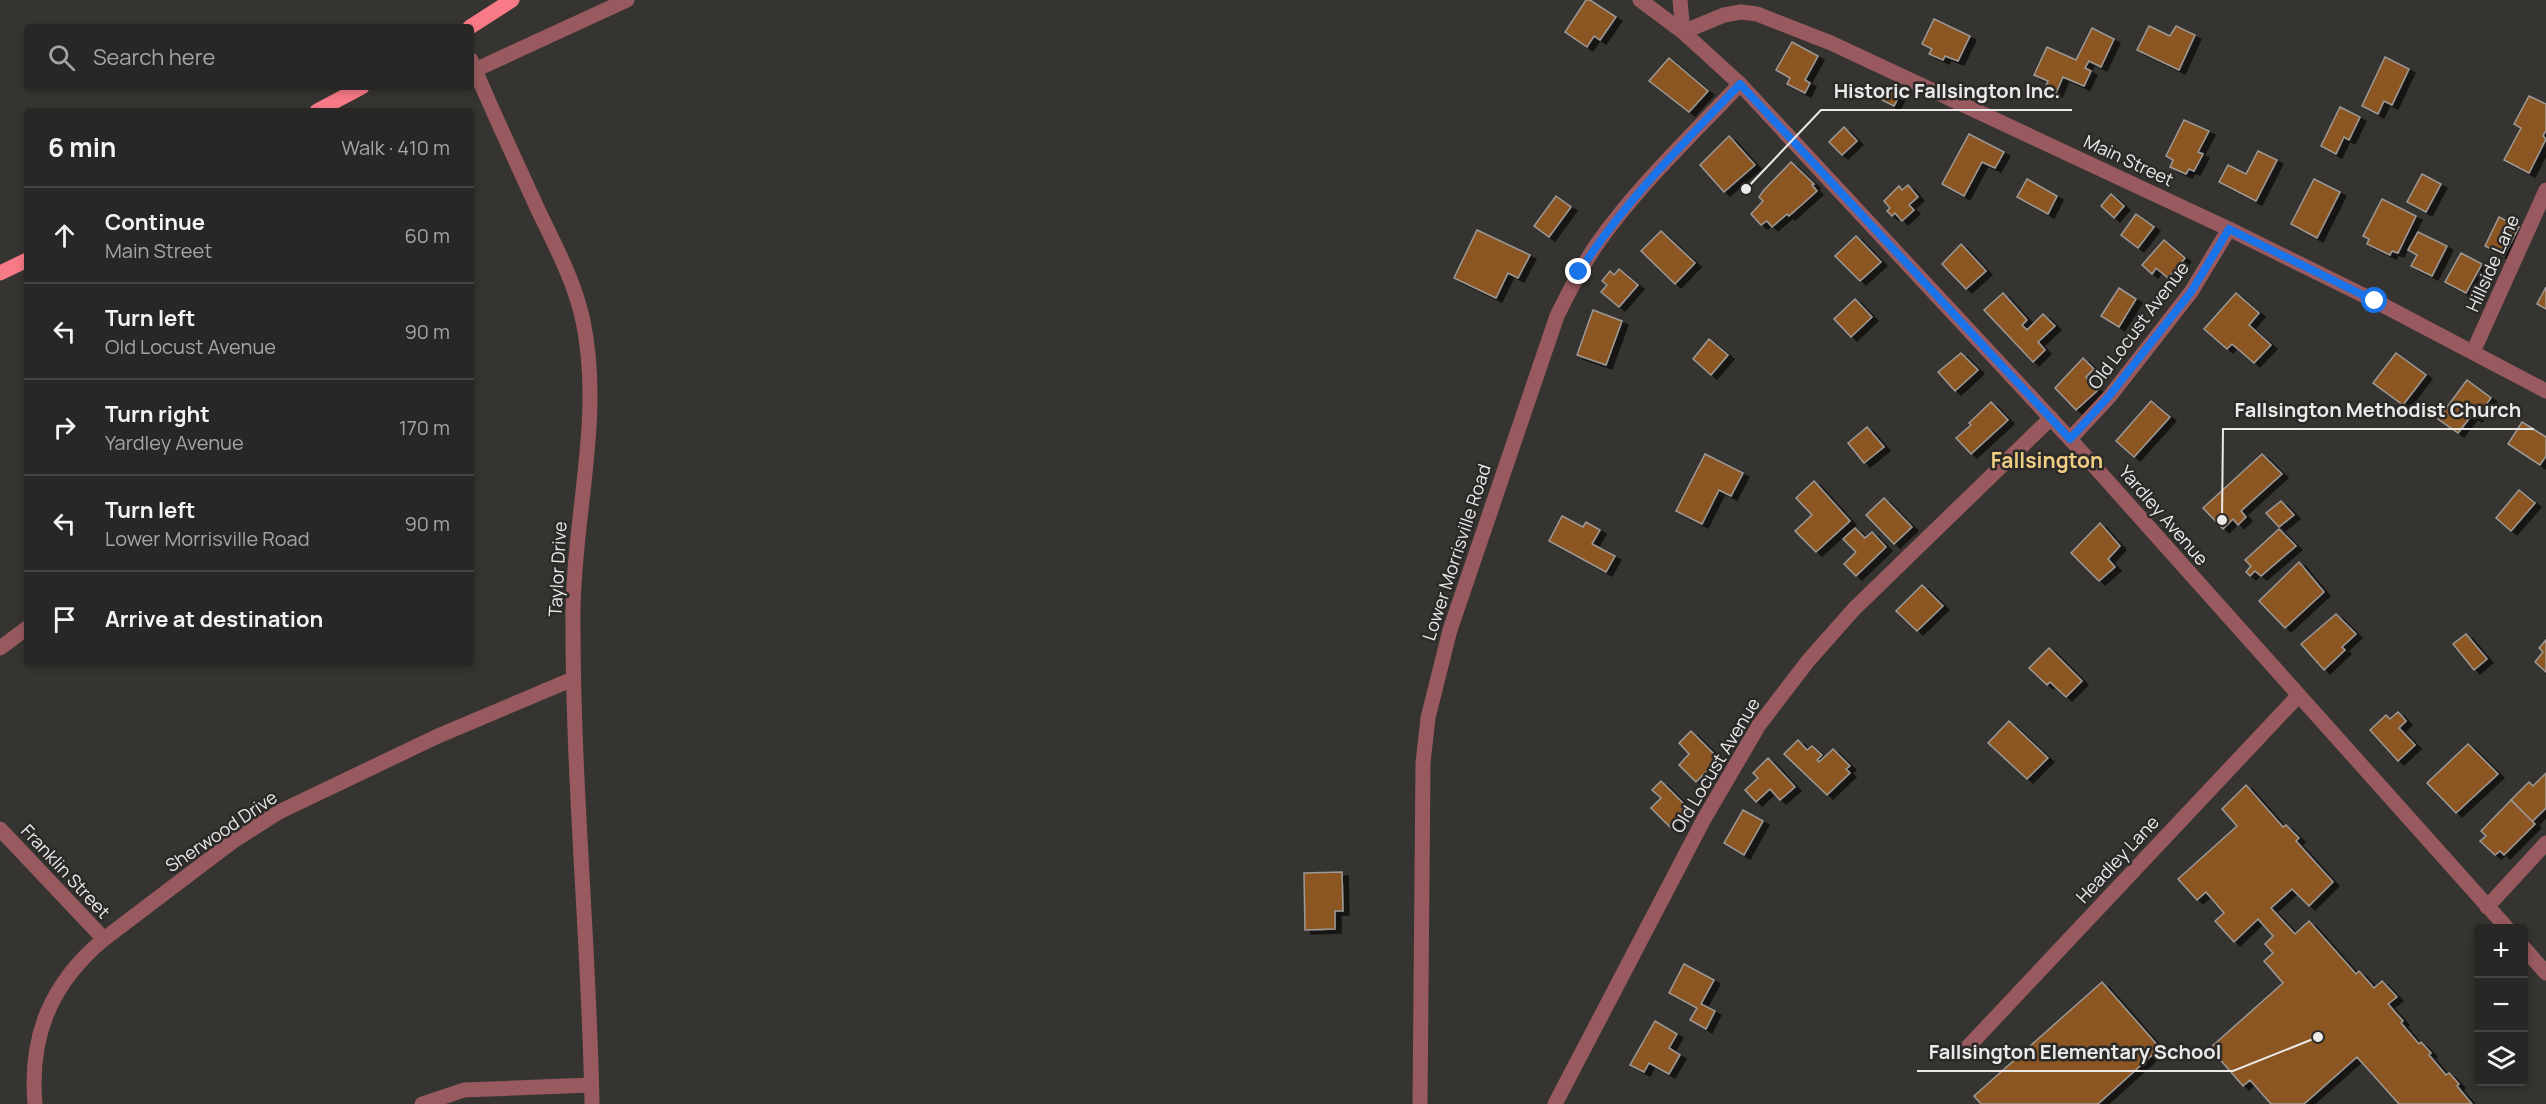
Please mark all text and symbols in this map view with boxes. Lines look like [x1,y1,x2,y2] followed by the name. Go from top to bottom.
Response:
[24,24,474,90] search box
[45,41,78,74] icon: search
[93,42,215,72] text: Search here
[1821,72,2072,110] callout: Historic Fallsington Inc.
[1834,77,2060,104] text: Historic Fallsington Inc.
[48,129,116,165] text: 6 min
[2080,129,2178,191] street label: Main Street
[341,134,450,161] text: Walk · 410 m
[105,207,205,237] text: Continue
[2460,211,2524,315] street label: Hillside Lane
[48,219,81,252] icon: ahead
[404,222,450,249] text: 60 m
[105,237,212,264] text: Main Street
[2082,256,2194,394] street label: Old Locust Avenue
[1565,258,1591,284] route end
[2361,287,2387,313] route start
[105,303,195,333] text: Turn left
[48,315,81,348] icon: left
[404,318,450,345] text: 90 m
[105,333,276,360] text: Old Locust Avenue
[2223,391,2534,429] callout: Fallsington Methodist Church
[2235,396,2521,423] text: Fallsington Methodist Church
[105,399,210,429] text: Turn right
[48,411,81,444] icon: right
[399,414,450,441] text: 170 m
[105,429,244,456] text: Yardley Avenue
[1991,446,2103,474] district label: Fallsington
[2114,460,2214,570] street label: Yardley Avenue
[1416,461,1496,643] street label: Lower Morrisville Road
[105,495,195,525] text: Turn left
[48,507,81,540] icon: left
[404,510,450,537] text: 90 m
[543,521,571,617] street label: Taylor Drive
[105,525,310,552] text: Lower Morrisville Road
[48,603,81,636] icon: arrive
[105,604,323,634] text: Arrive at destination
[1665,693,1765,837] street label: Old Locust Avenue
[160,785,282,877] street label: Sherwood Drive
[2070,810,2164,908] street label: Headley Lane
[16,819,116,923] street label: Franklin Street
[2474,924,2528,1086] map controls
[2474,924,2528,978] button: +
[2474,978,2528,1032] button: −
[2474,1032,2528,1086] button: layers
[1917,1033,2233,1071] callout: Fallsington Elementary School
[1929,1038,2221,1065] text: Fallsington Elementary School

